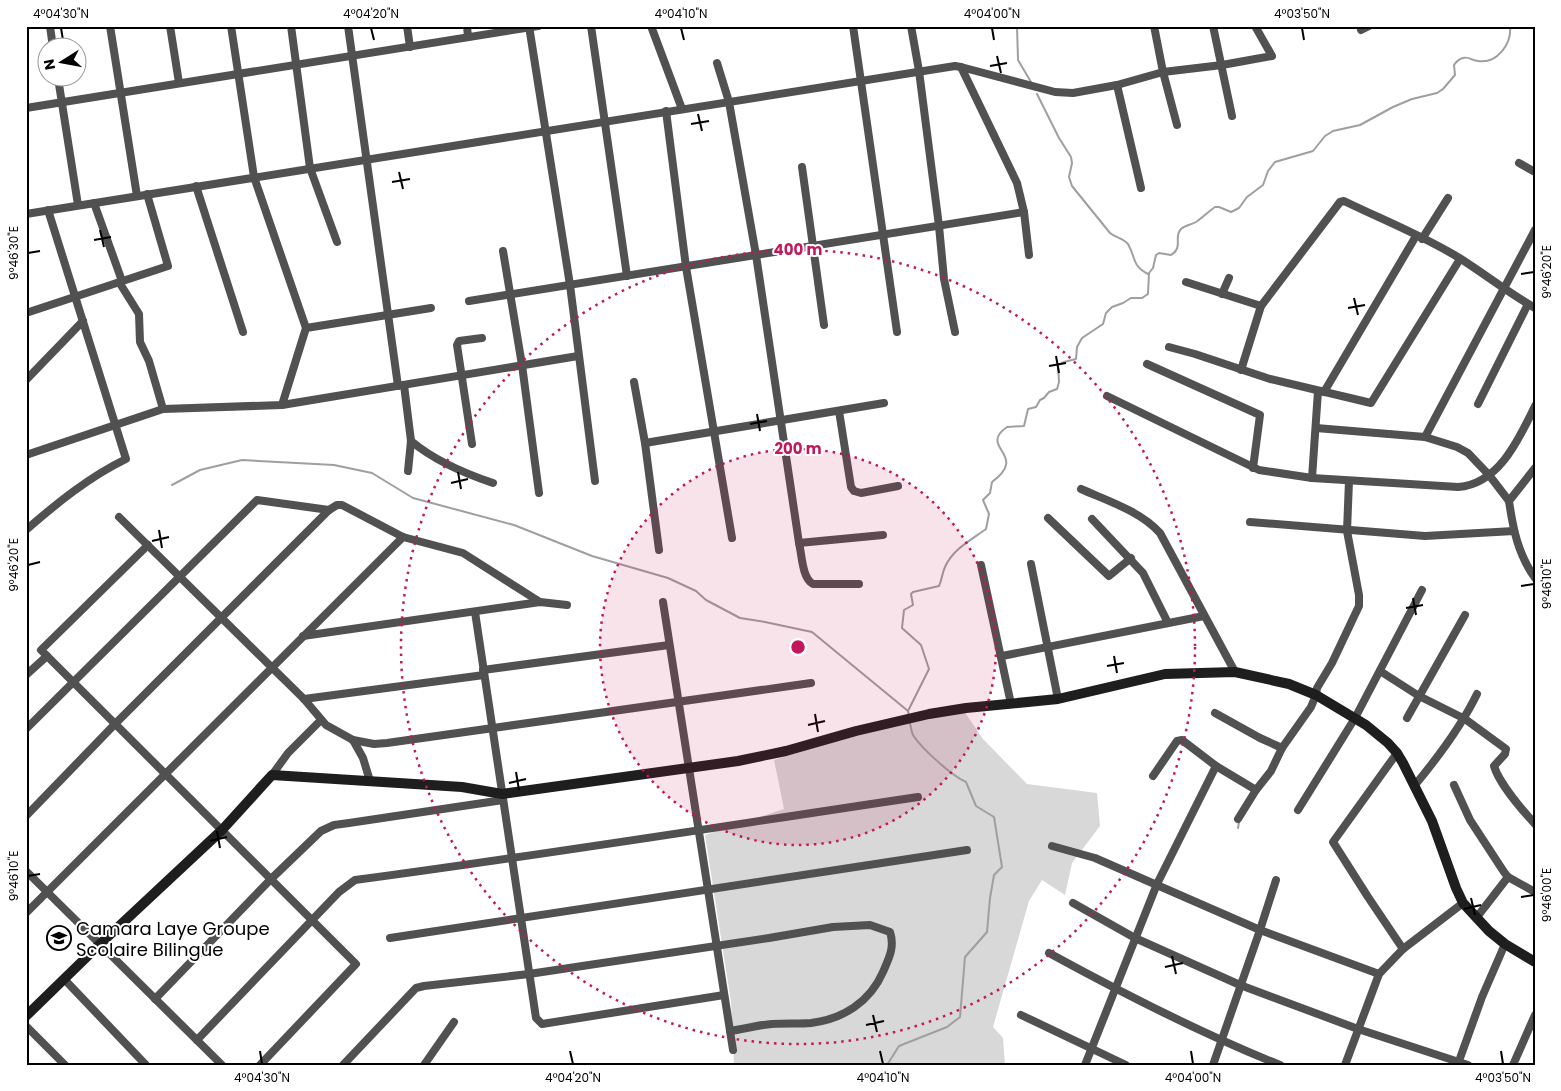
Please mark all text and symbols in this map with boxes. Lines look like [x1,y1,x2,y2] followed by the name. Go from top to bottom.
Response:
[33,5,89,22] text: 4°04'30"N
[343,5,399,22] text: 4°04'20"N
[655,5,707,22] text: 4°04'10"N
[964,5,1020,22] text: 4°04'00"N
[1274,5,1330,22] text: 4°03'50"N
[38,38,88,88] north arrow
[38,57,60,72] text: N
[5,226,22,280] text: 9°46'30"E
[774,239,823,260] text: 400 m
[1538,245,1555,299] text: 9°46'20"E
[774,438,822,459] text: 200 m
[5,538,22,592] text: 9°46'20"E
[1538,559,1555,609] text: 9°46'10"E
[789,638,807,656] centre of rings
[5,851,22,901] text: 9°46'10"E
[1538,868,1555,922] text: 9°46'00"E
[76,916,270,962] place label: Camara Laye Groupe Scolaire Bilingue
[46,925,72,951] school or university icon: Camara Laye Groupe Scolaire Bilingue
[234,1069,290,1086] text: 4°04'30"N
[545,1069,601,1086] text: 4°04'20"N
[857,1069,909,1086] text: 4°04'10"N
[1165,1069,1221,1086] text: 4°04'00"N
[1475,1069,1531,1086] text: 4°03'50"N

